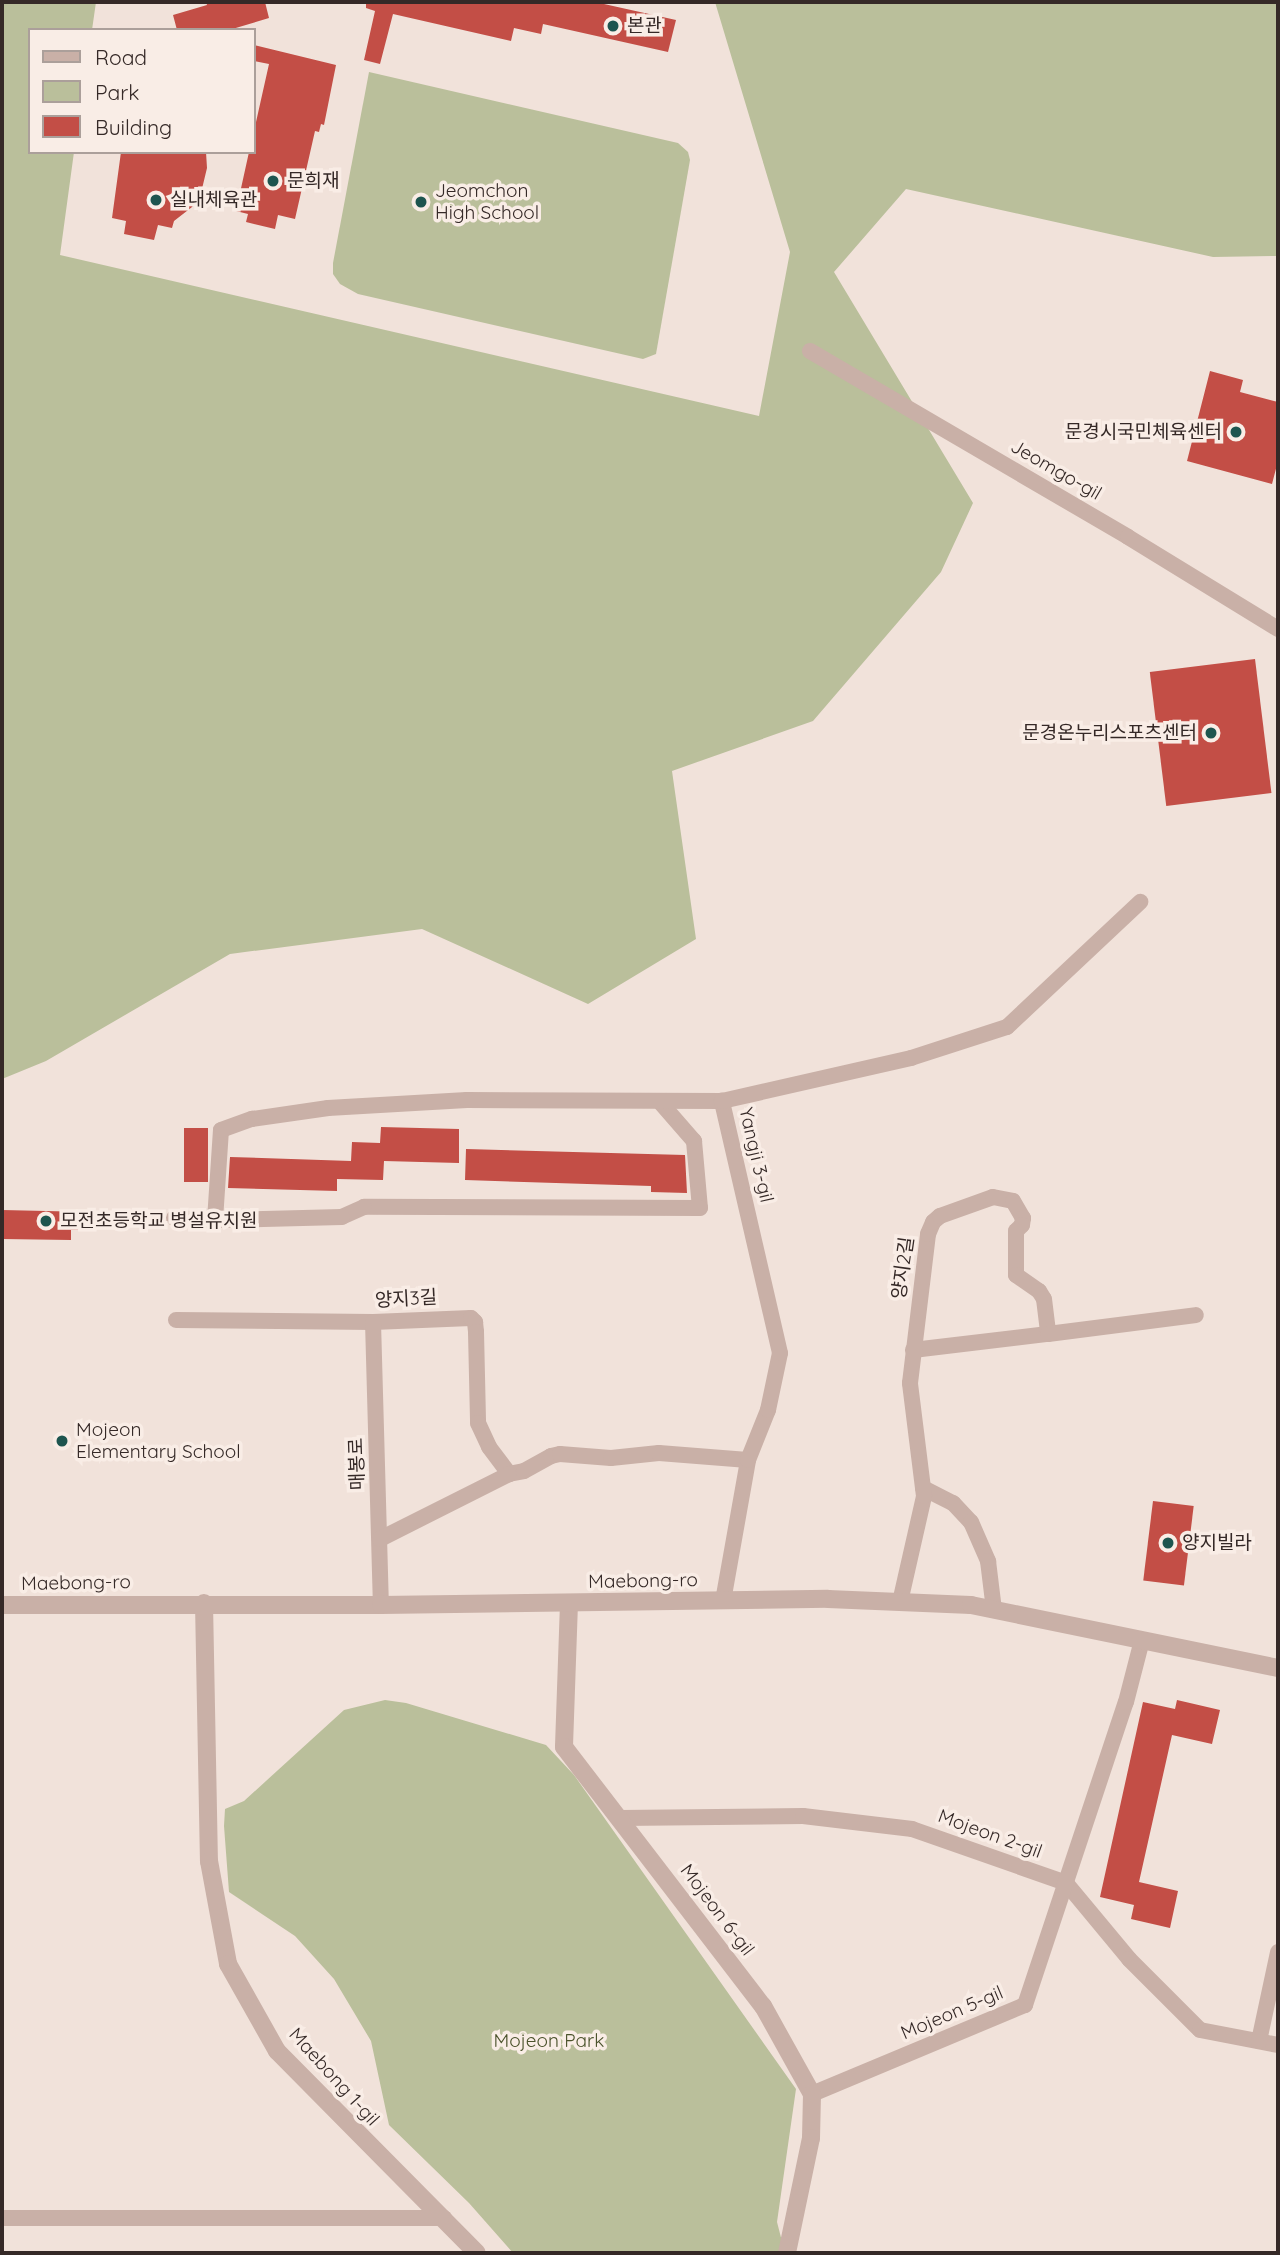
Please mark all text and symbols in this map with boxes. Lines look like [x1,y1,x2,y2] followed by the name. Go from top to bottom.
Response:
[627,15,662,37] place label: 본관
[605,18,621,34] marker: 본관
[28,28,256,154] legend
[95,44,147,70] text: Road
[95,79,139,105] text: Park
[95,114,172,140] text: Building
[287,170,339,192] place label: 문희재
[265,173,281,189] marker: 문희재
[435,180,539,224] place label: Jeomchon High School
[170,189,257,211] place label: 실내체육관
[148,192,164,208] marker: 실내체육관
[413,194,429,210] marker: Jeomchon High School
[1065,421,1222,443] place label: 문경시국민체육센터
[1228,424,1244,440] marker: 문경시국민체육센터
[1007,435,1105,505] street label: Jeomgo-gil
[1022,722,1197,744] place label: 문경온누리스포츠센터
[1203,725,1219,741] marker: 문경온누리스포츠센터
[734,1105,778,1205] street label: Yangji 3-gil
[60,1210,257,1232] place label: 모전초등학교 병설유치원
[38,1213,54,1229] marker: 모전초등학교 병설유치원
[887,1235,919,1301] street label: 양지2길
[374,1286,438,1312] street label: 양지3길
[76,1419,241,1463] place label: Mojeon Elementary School
[54,1433,70,1449] marker: Mojeon Elementary School
[345,1437,369,1491] street label: 매봉로
[1182,1532,1252,1554] place label: 양지빌라
[1160,1535,1176,1551] marker: 양지빌라
[588,1569,698,1593] street label: Maebong-ro
[21,1571,131,1595] street label: Maebong-ro
[935,1805,1045,1863] street label: Mojeon 2-gil
[675,1860,759,1960] street label: Mojeon 6-gil
[897,1981,1007,2045] street label: Mojeon 5-gil
[284,2023,384,2131] street label: Maebong 1-gil
[494,2030,604,2052] park label: Mojeon Park

